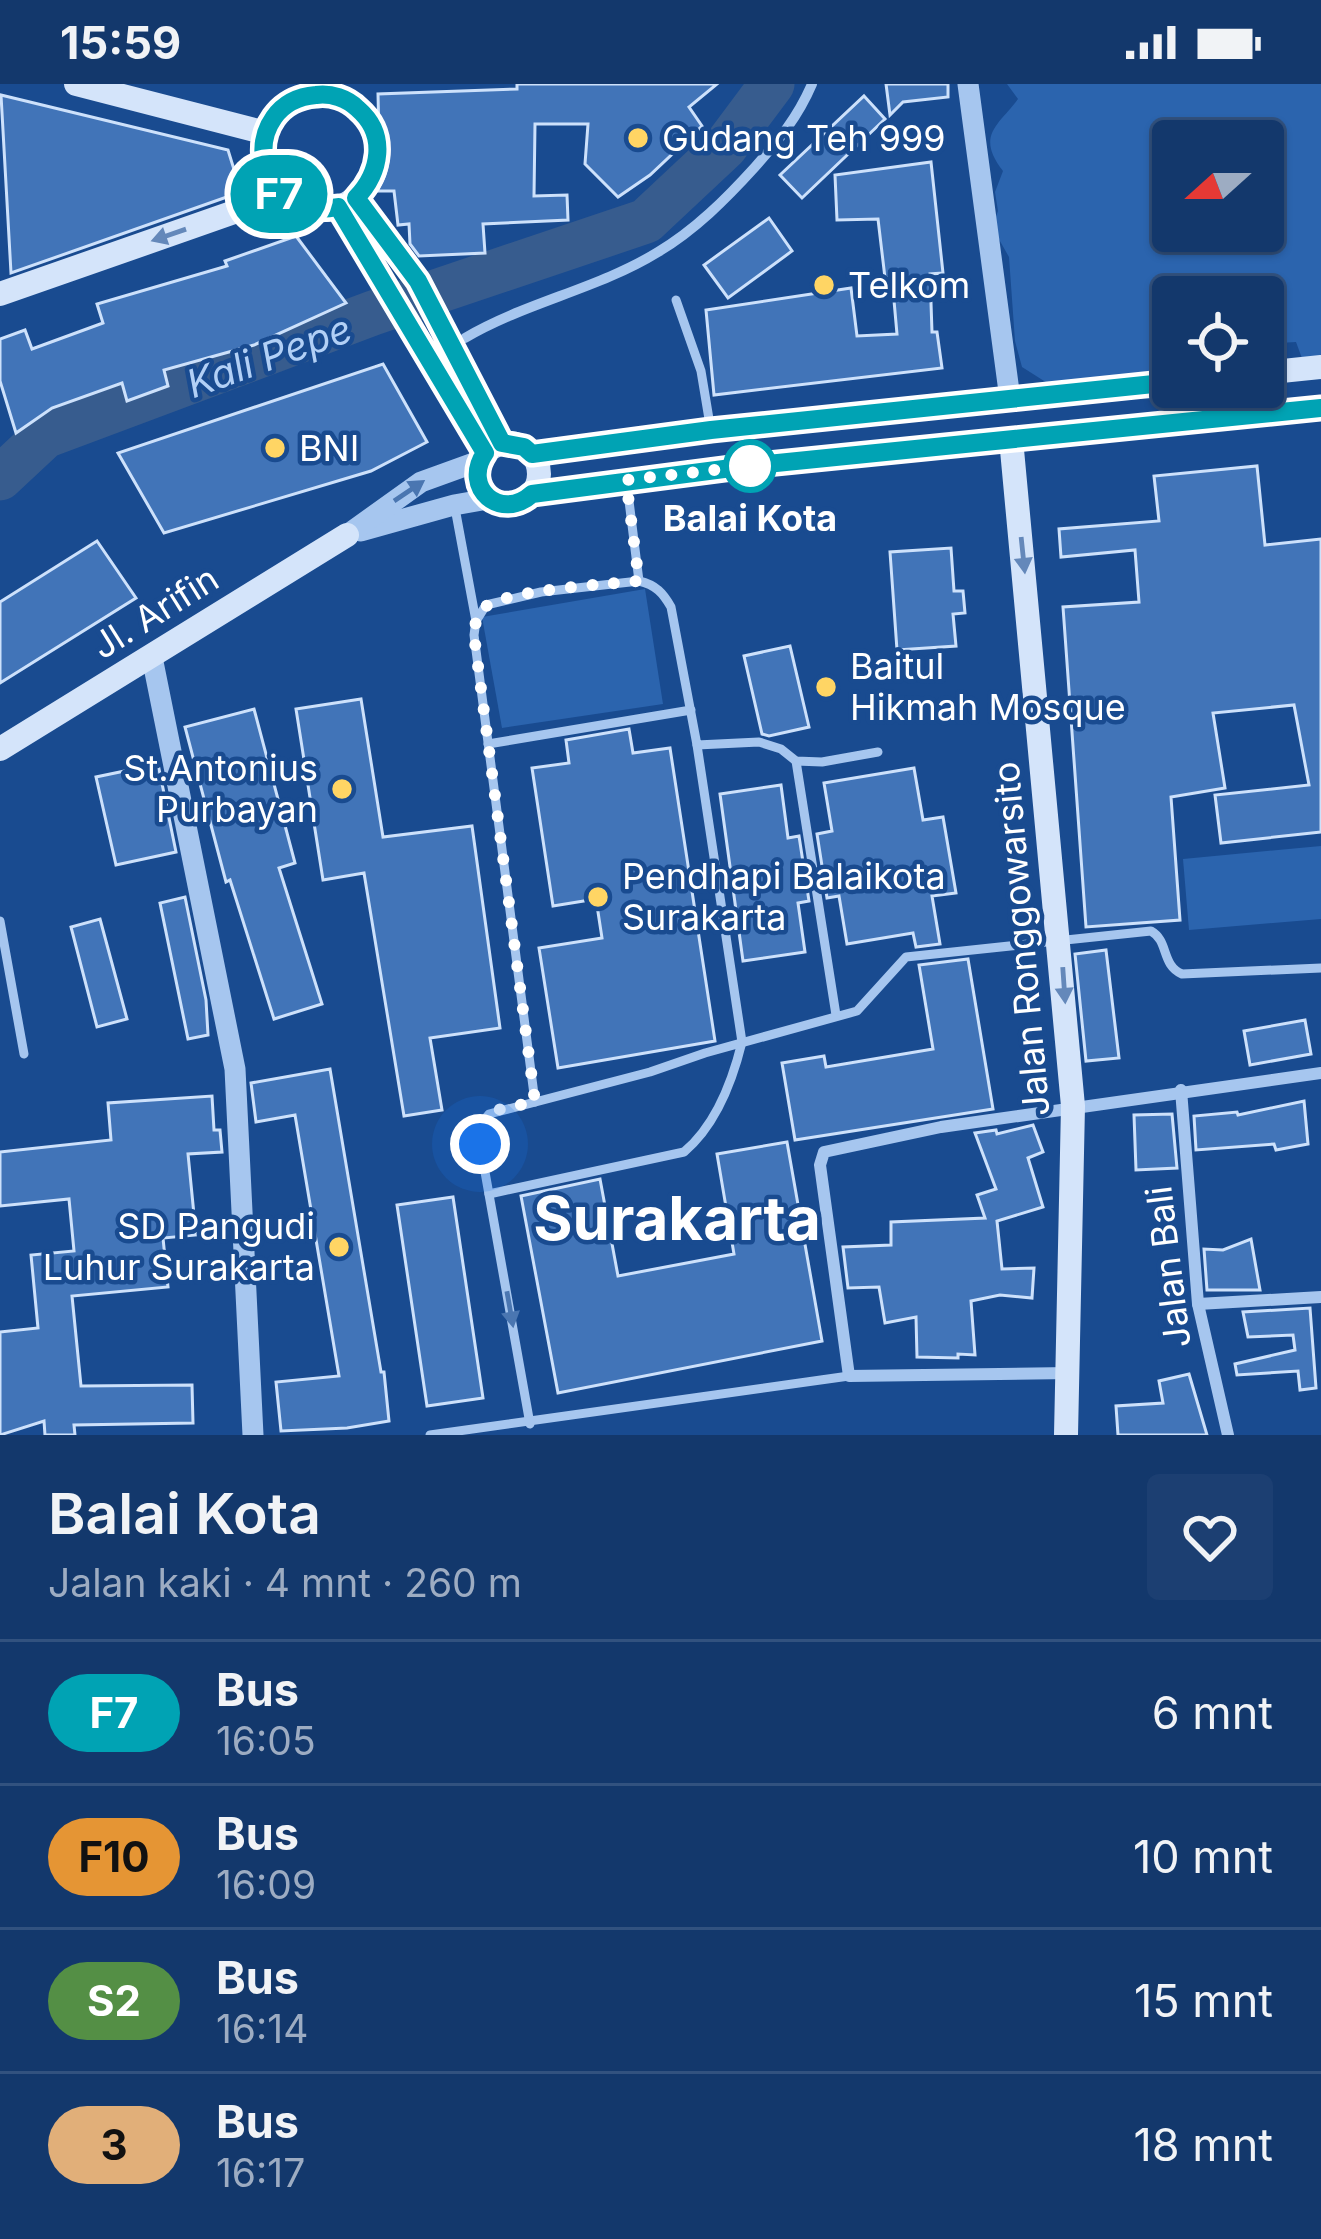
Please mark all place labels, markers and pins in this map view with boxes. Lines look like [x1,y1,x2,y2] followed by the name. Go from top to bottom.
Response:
[662,116,946,160] place label: Gudang Teh 999
[625,125,651,151] marker: Gudang Teh 999
[848,263,970,307] place label: Telkom
[811,272,837,298] marker: Telkom
[299,426,359,470] place label: BNI
[262,435,288,461] marker: BNI
[725,441,775,491] marker: Balai Kota
[663,496,837,540] place label: Balai Kota
[850,644,1126,729] place label: Baitul Hikmah Mosque
[813,674,839,700] marker: Baitul Hikmah Mosque
[123,746,318,831] place label: St.Antonius Purbayan
[329,776,355,802] marker: St.Antonius Purbayan
[622,854,946,939] place label: Pendhapi Balaikota Surakarta
[585,884,611,910] marker: Pendhapi Balaikota Surakarta
[43,1204,315,1289] place label: SD Pangudi Luhur Surakarta
[326,1234,352,1260] marker: SD Pangudi Luhur Surakarta

